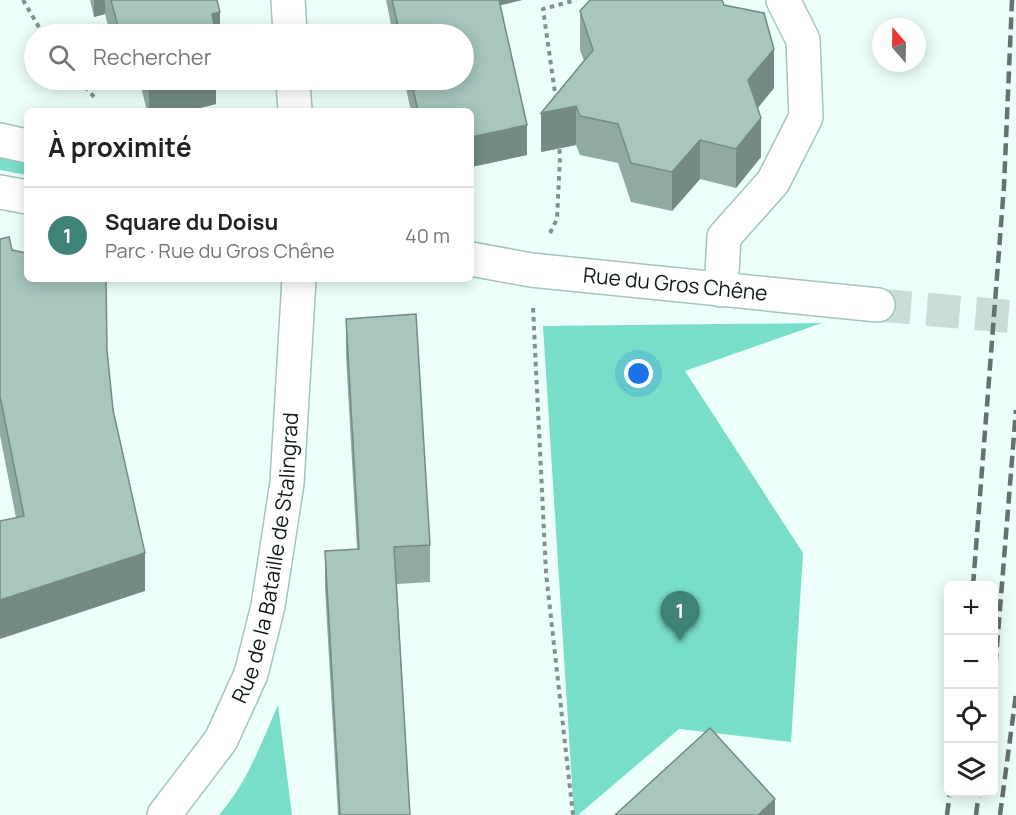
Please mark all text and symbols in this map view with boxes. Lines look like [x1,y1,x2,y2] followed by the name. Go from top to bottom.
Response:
[872,18,926,72] north arrow
[24,24,474,90] search box
[45,41,78,74] icon: search
[93,42,212,72] text: Rechercher
[48,129,192,165] text: À proximité
[105,207,278,237] text: Square du Doisu
[63,222,72,249] text: 1
[405,222,450,249] text: 40 m
[105,237,335,264] text: Parc · Rue du Gros Chêne
[582,260,769,307] street label: Rue du Gros Chêne
[624,359,653,388] your location
[225,412,304,707] street label: Rue de la Bataille de Stalingrad
[944,581,998,797] map controls
[944,581,998,635] button: +
[660,592,700,641] pin: 1
[944,635,998,689] button: −
[944,689,998,743] button: locate
[944,743,998,797] button: layers

